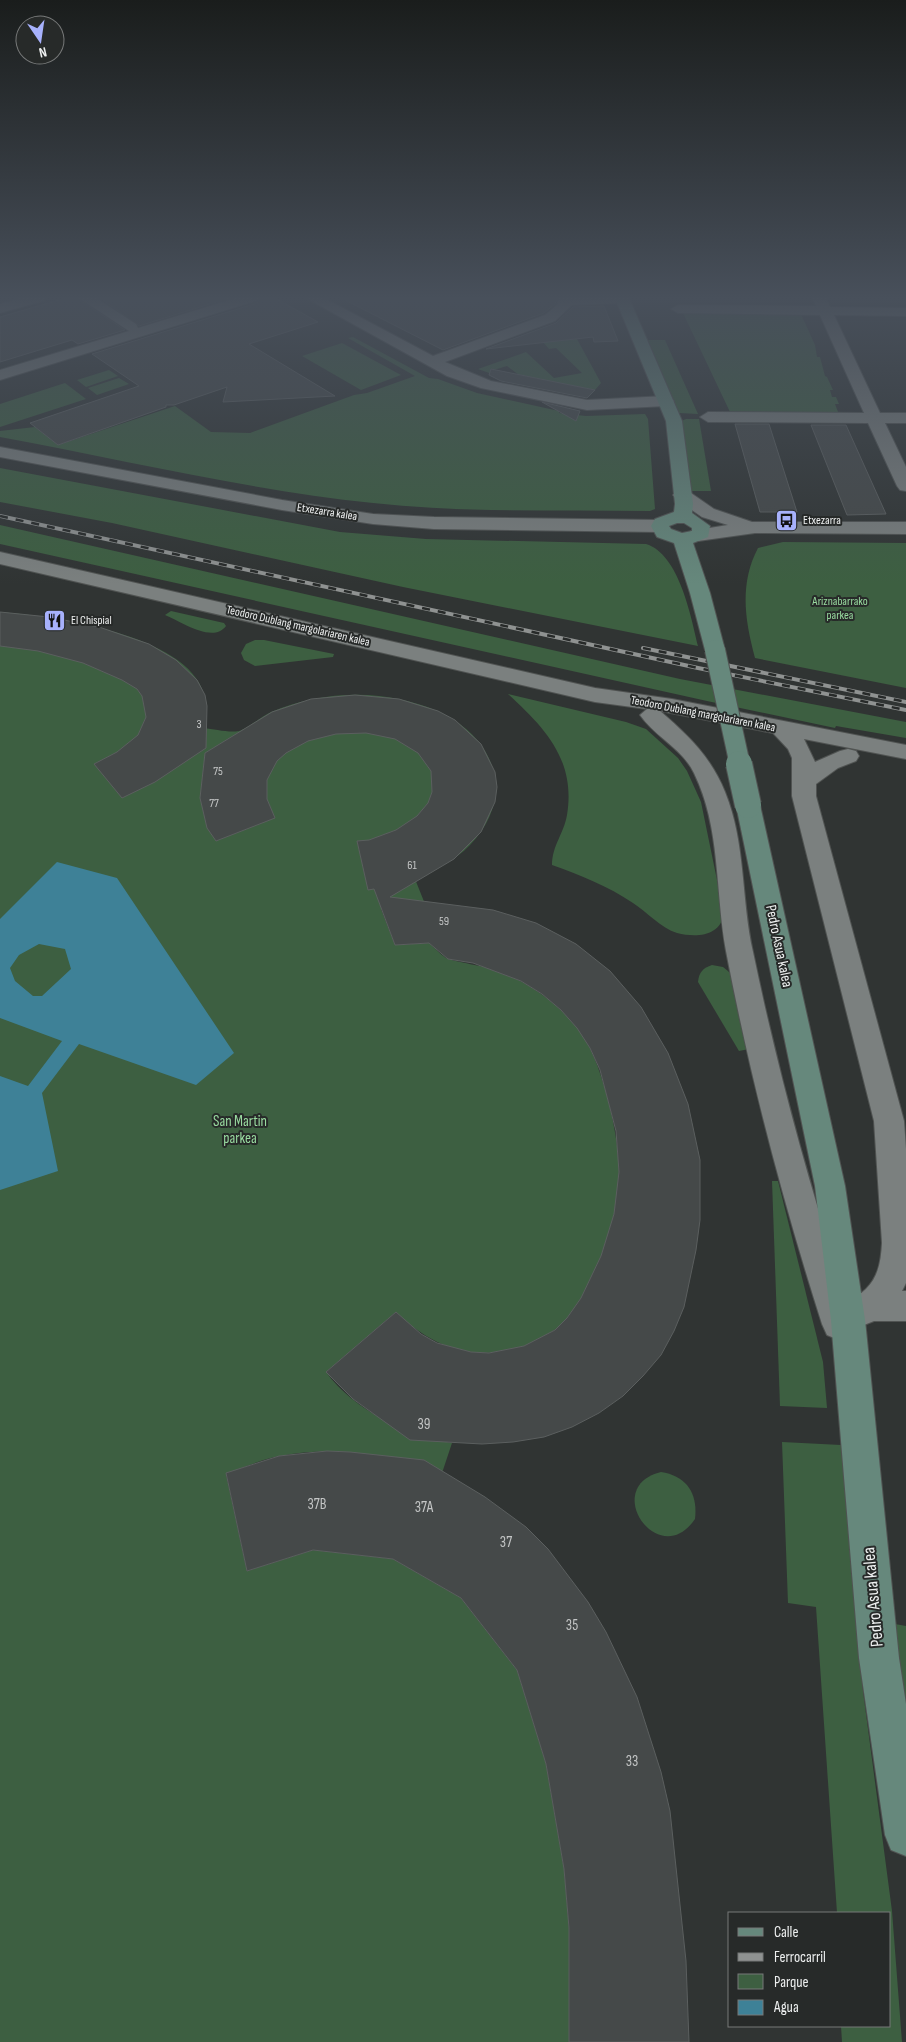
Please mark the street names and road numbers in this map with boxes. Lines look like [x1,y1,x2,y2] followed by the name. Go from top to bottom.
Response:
[296,500,359,524] street label: Etxezarra kalea
[225,602,372,650] street label: Teodoro Dublang margolariaren kalea
[629,693,777,735] street label: Teodoro Dublang margolariaren kalea
[761,903,797,989] street label: Pedro Asua kalea
[858,1546,888,1648] street label: Pedro Asua kalea

